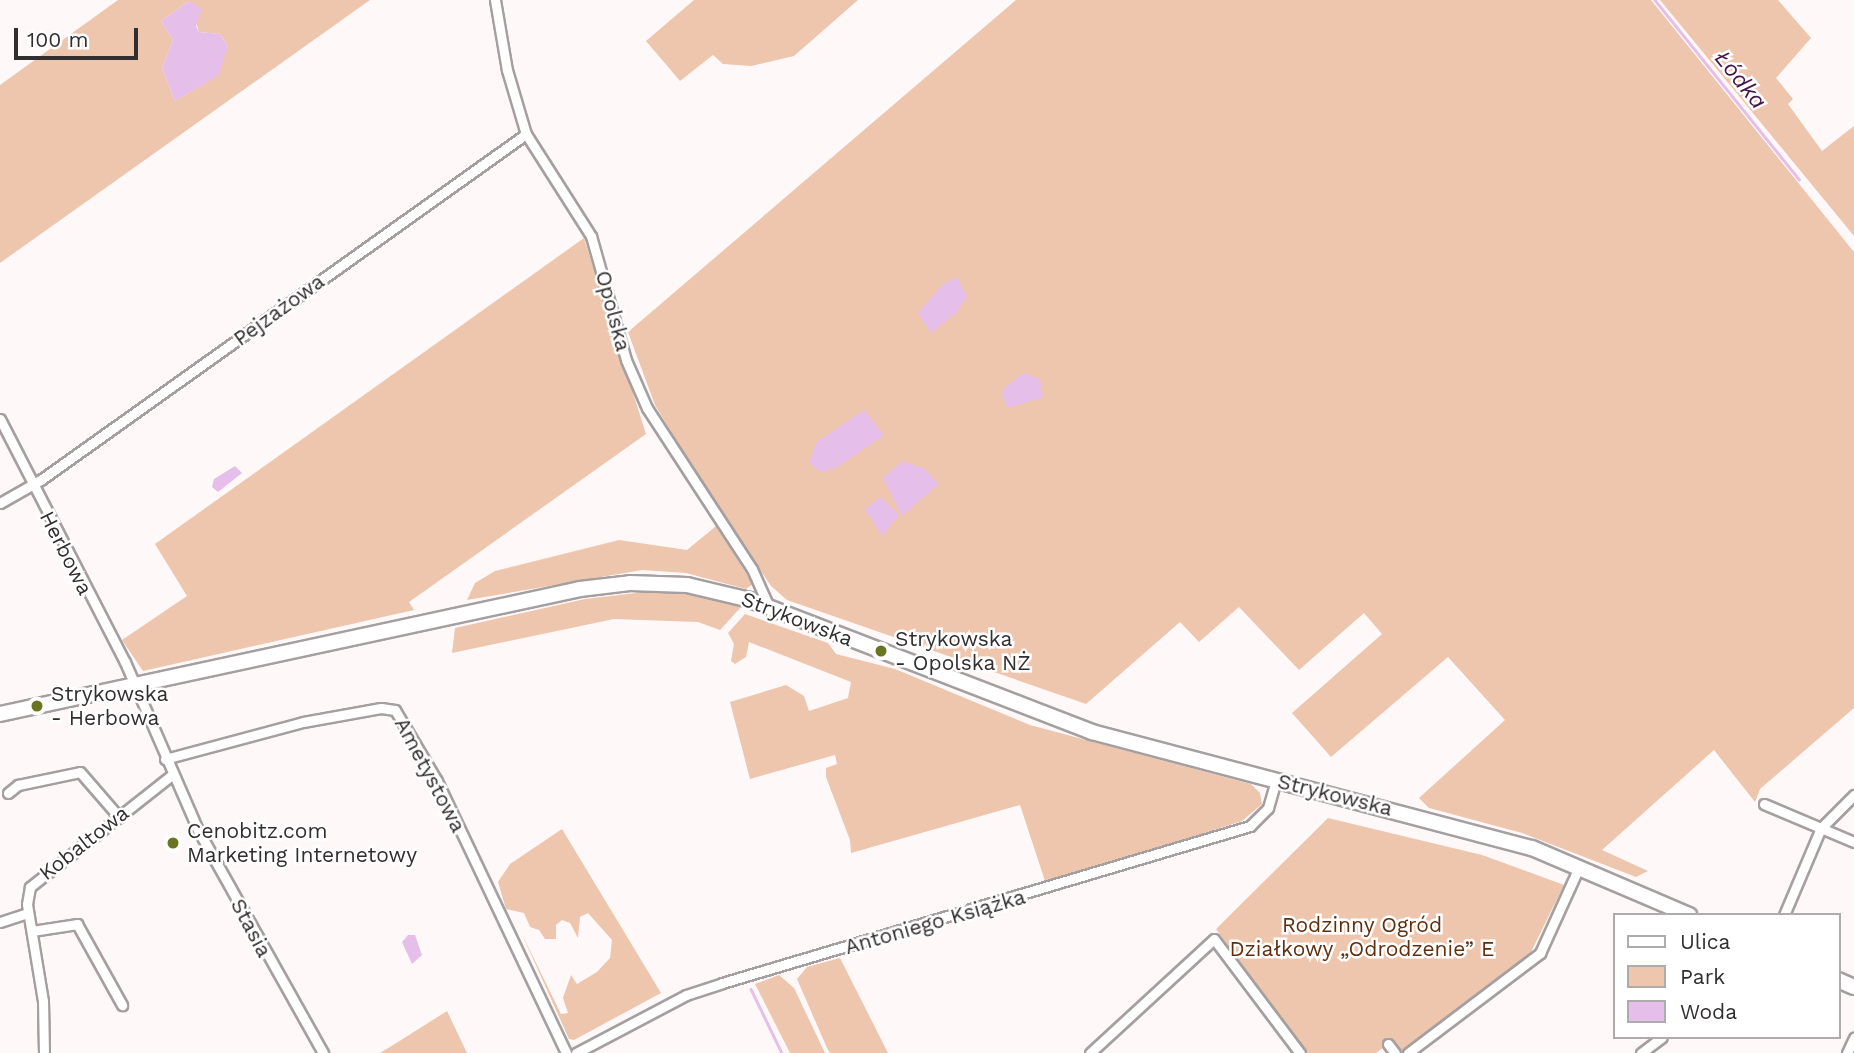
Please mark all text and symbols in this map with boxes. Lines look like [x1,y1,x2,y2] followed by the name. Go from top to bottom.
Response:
[18,14,142,58] scale bar
[27,27,89,52] text: 100 m
[1708,45,1772,115] water label: Łódka
[590,268,636,354] street label: Opolska
[229,269,329,351] street label: Pejzażowa
[34,507,98,599] street label: Herbowa
[738,586,856,652] street label: Strykowska
[895,626,1031,676] place label: Strykowska - Opolska NŻ
[873,643,889,659] marker: Strykowska - Opolska NŻ
[51,681,168,731] place label: Strykowska - Herbowa
[29,698,45,714] marker: Strykowska - Herbowa
[389,713,471,837] street label: Ametystowa
[1275,769,1395,821] street label: Strykowska
[34,800,134,886] street label: Kobaltowa
[187,818,417,868] place label: Cenobitz.com Marketing Internetowy
[165,835,181,851] marker: Cenobitz.com Marketing Internetowy
[842,884,1028,960] street label: Antoniego Książka
[225,894,277,962] street label: Stasia
[1229,912,1495,962] park label: Rodzinny Ogród Działkowy „Odrodzenie” E
[1612,913,1840,1039] legend
[1680,929,1730,954] text: Ulica
[1680,964,1725,989] text: Park
[1680,999,1737,1024] text: Woda

